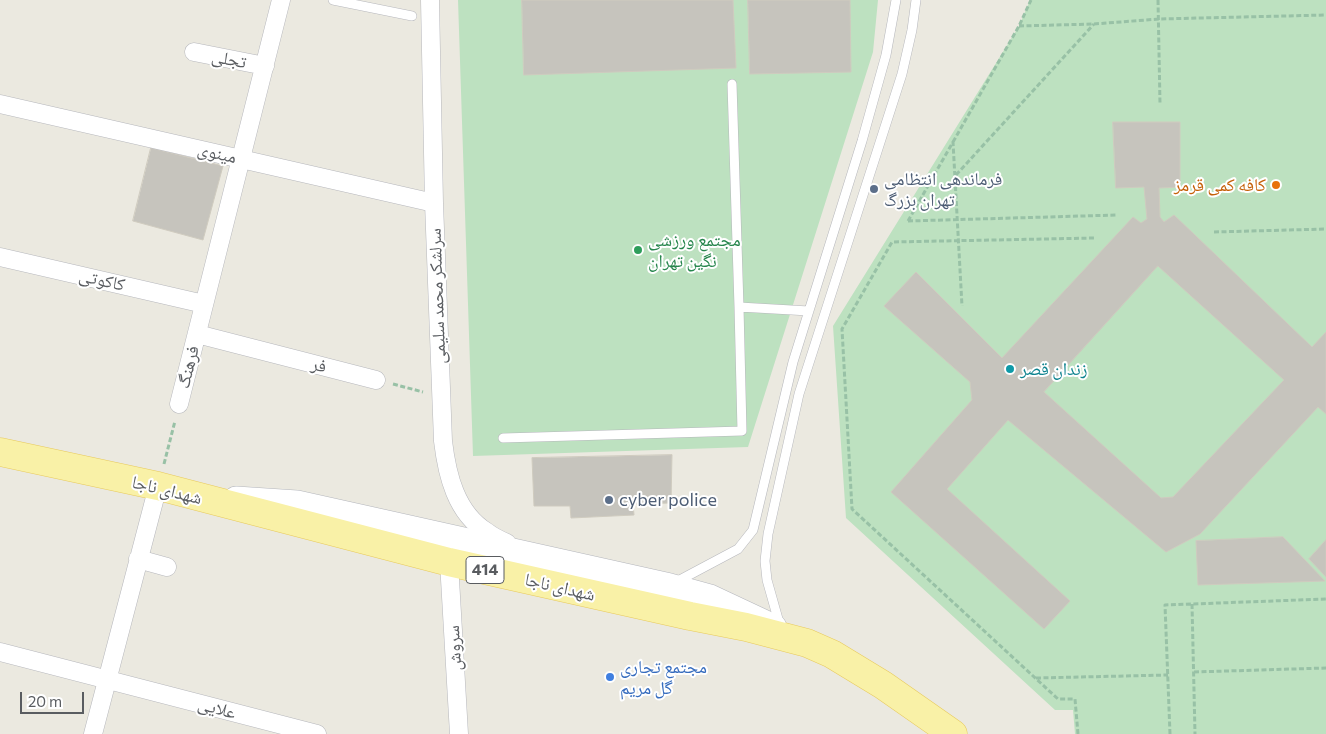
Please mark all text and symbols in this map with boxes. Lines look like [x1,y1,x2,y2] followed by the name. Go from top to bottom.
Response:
[210,45,248,73] street label: تجلی
[195,138,239,168] street label: مینوی
[884,168,1002,210] place label: فرماندهی انتظامی تهران بزرگ
[1174,174,1266,196] place label: کافه کمی قرمز
[1270,179,1282,191] marker: کافه کمی قرمز
[868,183,880,195] marker: فرماندهی انتظامی تهران بزرگ
[424,228,450,364] street label: سرلشکر محمد سلیمی
[648,229,741,272] place label: مجتمع ورزشی نگین تهران
[632,244,644,256] marker: مجتمع ورزشی نگین تهران
[77,264,127,296] street label: کاکوتی
[172,343,204,391] street label: فرهنگ
[309,353,329,377] street label: فر
[1020,358,1088,380] place label: زندان قصر
[1004,363,1016,375] marker: زندان قصر
[130,471,204,509] street label: شهدای ناجا
[619,489,717,511] place label: cyber police
[603,494,615,506] marker: cyber police
[466,556,504,584] road number: 414
[523,568,597,606] street label: شهدای ناجا
[442,625,466,671] street label: سروش
[620,656,707,699] place label: مجتمع تجاری گل مریم
[604,671,616,683] marker: مجتمع تجاری گل مریم
[22,682,86,714] scale bar
[28,692,62,710] text: 20 m
[196,693,238,723] street label: علایی

